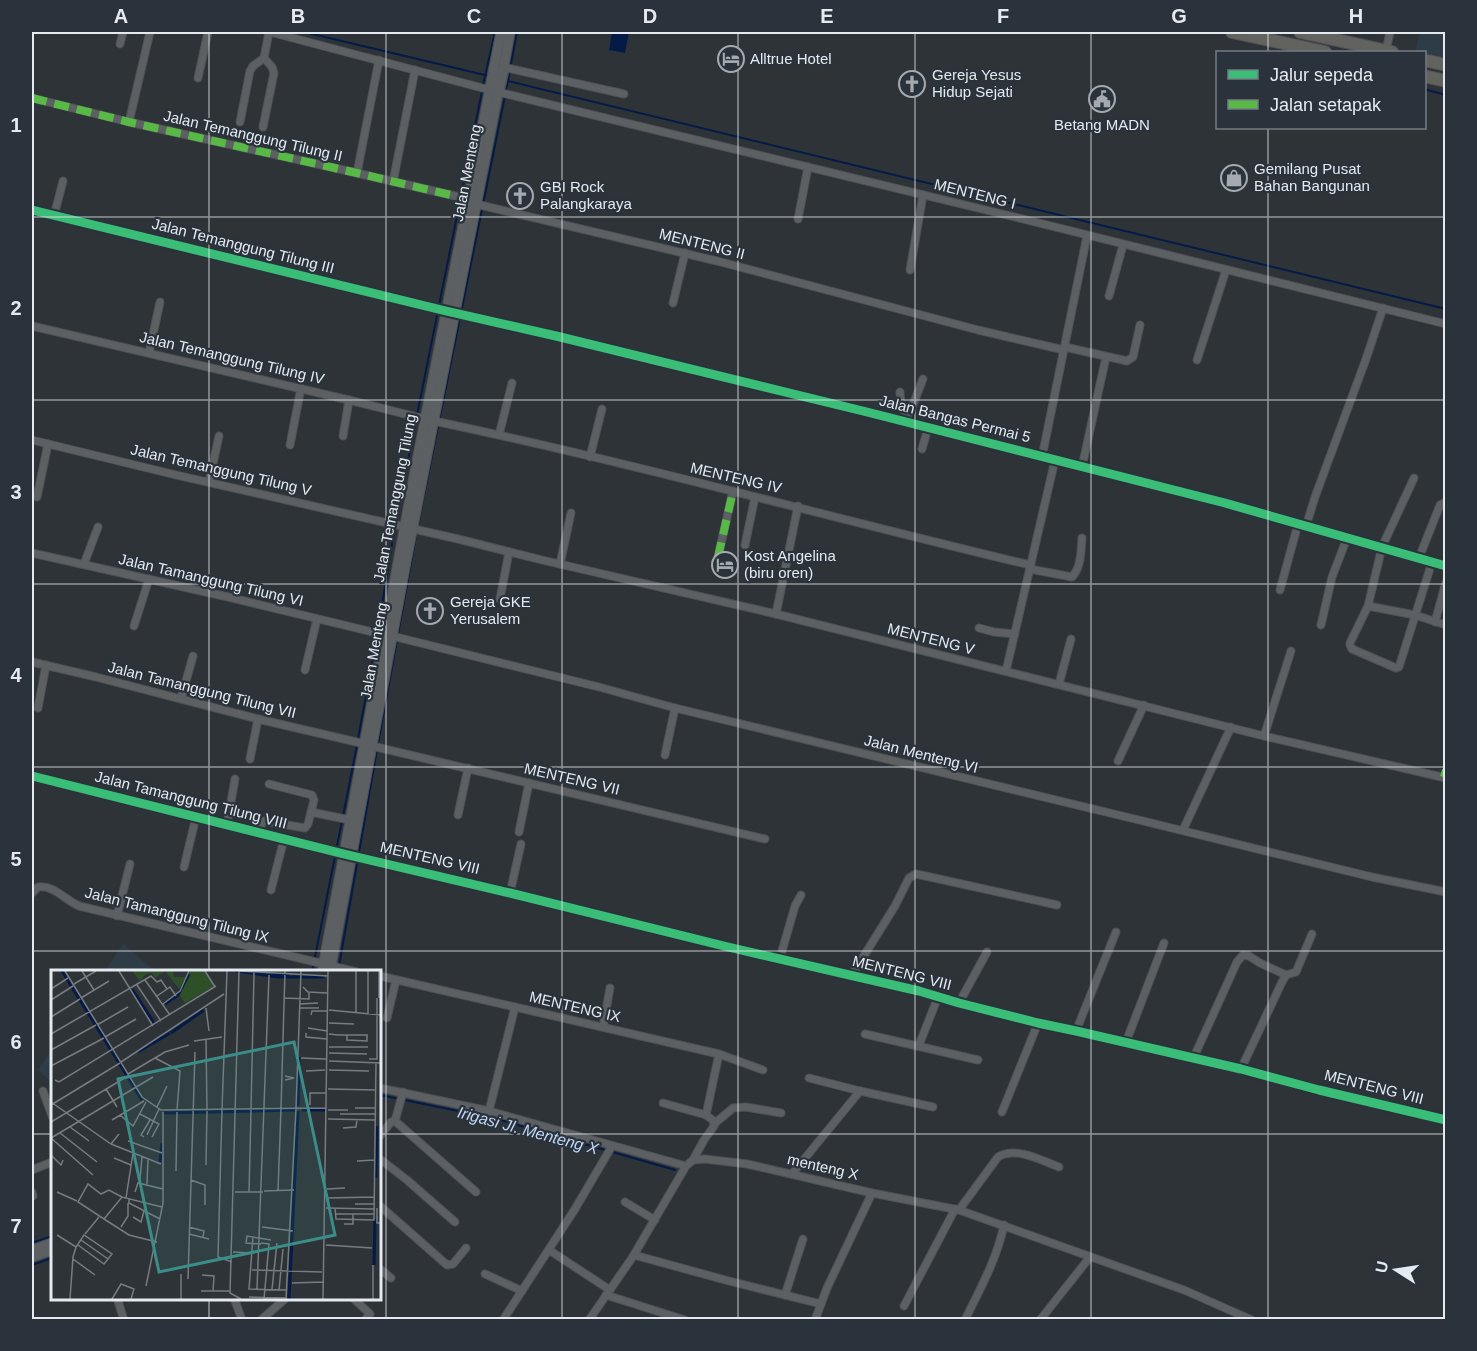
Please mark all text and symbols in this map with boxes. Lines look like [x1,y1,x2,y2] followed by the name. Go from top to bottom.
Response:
[114,5,128,27] text: A
[291,5,305,27] text: B
[467,5,481,27] text: C
[643,5,657,27] text: D
[820,5,834,27] text: E
[997,5,1009,27] text: F
[1171,5,1187,27] text: G
[1349,5,1363,27] text: H
[716,44,746,74] hotel icon: Alltrue Hotel
[750,50,832,67] place label: Alltrue Hotel
[1216,51,1426,129] legend
[1270,65,1374,85] text: Jalur sepeda
[932,66,1021,100] place label: Gereja Yesus Hidup Sejati
[897,69,927,99] church icon: Gereja Yesus Hidup Sejati
[1087,84,1117,114] public building icon: Betang MADN
[1270,95,1382,115] text: Jalan setapak
[162,107,344,164] street label: Jalan Temanggung Tilung II
[10,114,22,136] text: 1
[1054,116,1150,133] place label: Betang MADN
[449,123,484,223] street label: Jalan Menteng
[1254,160,1370,194] place label: Gemilang Pusat Bahan Bangunan
[1219,163,1249,193] shop icon: Gemilang Pusat Bahan Bangunan
[933,175,1018,212] street label: MENTENG I
[540,178,632,212] place label: GBI Rock Palangkaraya
[505,181,535,211] church icon: GBI Rock Palangkaraya
[150,215,336,276] street label: Jalan Temanggung Tilung III
[658,225,747,262] street label: MENTENG II
[10,297,22,319] text: 2
[138,328,326,387] street label: Jalan Temanggung Tilung IV
[878,392,1032,446] street label: Jalan Bangas Permai 5
[370,413,419,583] street label: Jalan Temanggung Tilung
[129,440,313,499] street label: Jalan Temanggung Tilung V
[689,459,784,496] street label: MENTENG IV
[10,481,22,503] text: 3
[744,547,836,581] place label: Kost Angelina (biru oren)
[117,550,305,609] street label: Jalan Tamanggung Tilung VI
[710,550,740,580] hotel icon: Kost Angelina (biru oren)
[450,593,531,627] place label: Gereja GKE Yerusalem
[415,596,445,626] church icon: Gereja GKE Yerusalem
[357,601,390,701] street label: Jalan Menteng
[886,619,976,658] street label: MENTENG V
[106,658,298,721] street label: Jalan Tamanggung Tilung VII
[10,664,22,686] text: 4
[862,731,980,776] street label: Jalan Menteng VI
[523,759,622,798] street label: MENTENG VII
[93,767,289,832] street label: Jalan Tamanggung Tilung VIII
[379,838,482,877] street label: MENTENG VIII
[10,848,22,870] text: 5
[83,883,271,946] street label: Jalan Tamanggung Tilung IX
[851,952,954,993] street label: MENTENG VIII
[51,970,381,1300] inset map
[528,988,623,1025] street label: MENTENG IX
[10,1031,22,1053] text: 6
[1323,1066,1426,1107] street label: MENTENG VIII
[456,1104,601,1158] water label: Irigasi Jl. Menteng X
[786,1150,860,1183] street label: menteng X
[10,1215,22,1237] text: 7
[1366,1240,1426,1300] north arrow
[1372,1260,1391,1274] text: U

